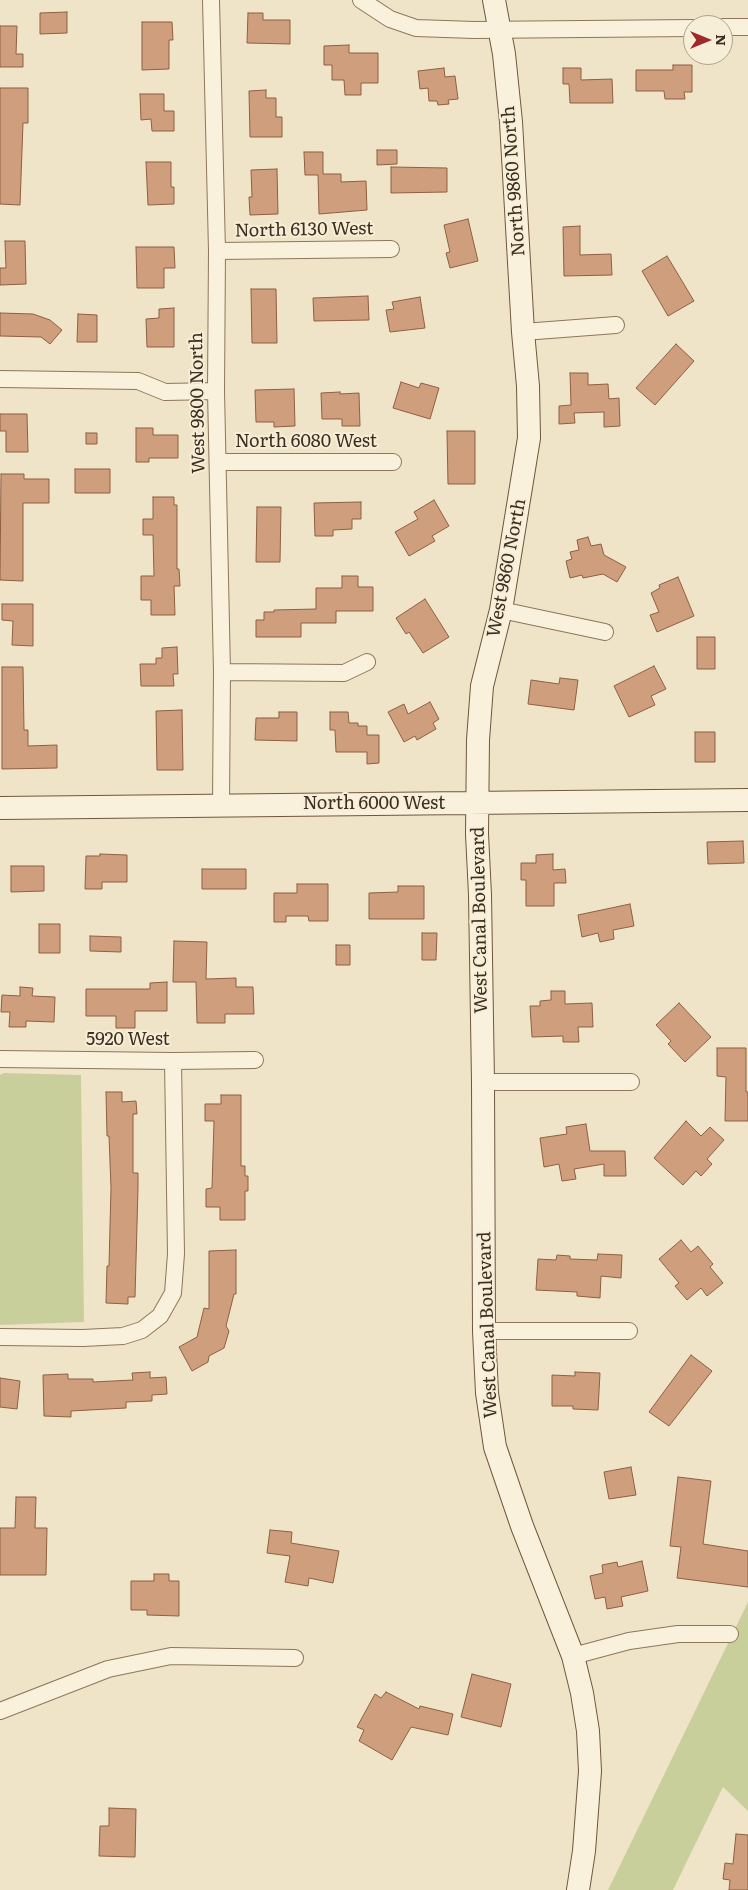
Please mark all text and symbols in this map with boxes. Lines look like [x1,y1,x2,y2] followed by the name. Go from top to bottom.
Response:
[683,15,733,65] north arrow
[712,34,732,46] text: N
[498,105,530,257] street label: North 9860 North
[234,218,374,242] street label: North 6130 West
[186,332,210,474] street label: West 9800 North
[235,431,377,453] street label: North 6080 West
[483,497,531,639] street label: West 9860 North
[303,793,445,815] street label: North 6000 West
[468,826,492,1014] street label: West Canal Boulevard
[86,1029,170,1051] street label: 5920 West
[474,1231,502,1419] street label: West Canal Boulevard

